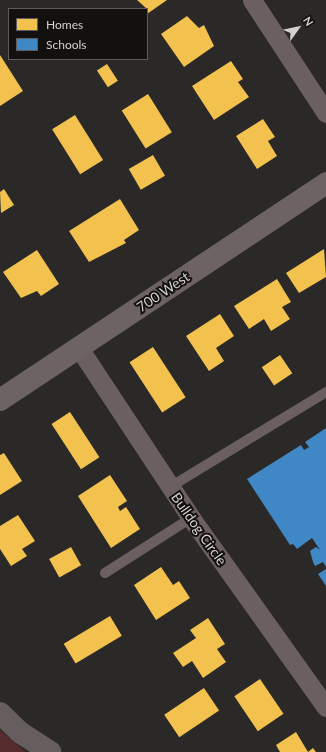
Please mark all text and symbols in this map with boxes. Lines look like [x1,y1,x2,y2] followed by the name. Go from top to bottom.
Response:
[8,8,148,60] legend
[278,8,318,48] north arrow
[301,14,316,28] text: N
[46,17,83,32] text: Homes
[46,37,87,52] text: Schools
[133,268,193,316] street label: 700 West
[168,489,230,569] street label: Bulldog Circle

